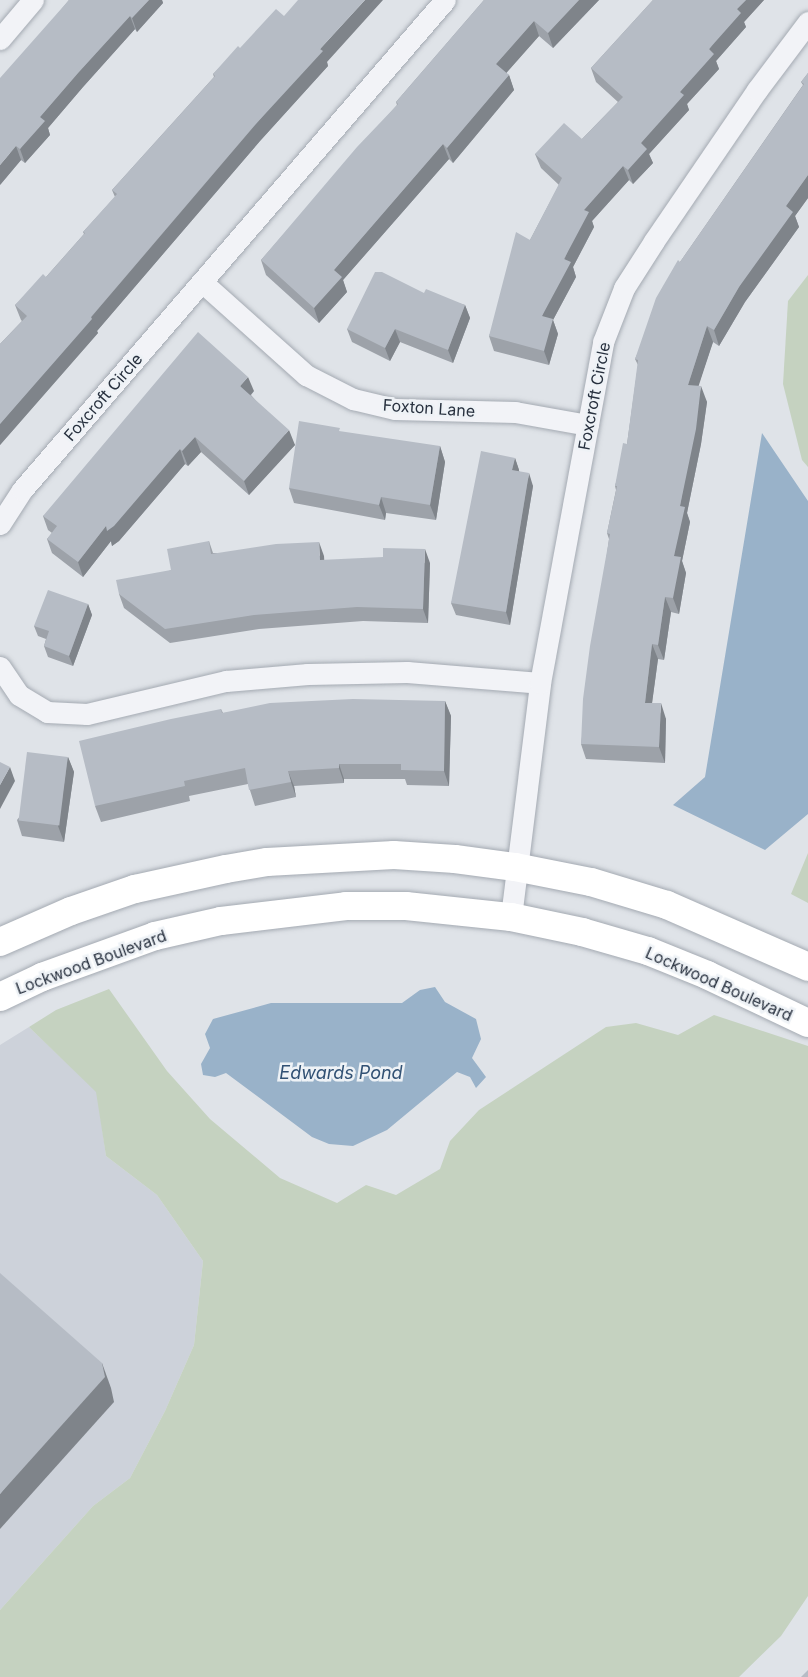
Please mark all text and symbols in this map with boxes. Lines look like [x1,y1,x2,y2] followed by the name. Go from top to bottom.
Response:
[574,340,614,452] street label: Foxcroft Circle
[60,349,146,445] street label: Foxcroft Circle
[382,395,476,421] street label: Foxton Lane
[13,926,169,998] street label: Lockwood Boulevard
[643,943,795,1025] street label: Lockwood Boulevard
[279,1062,403,1084] water label: Edwards Pond

